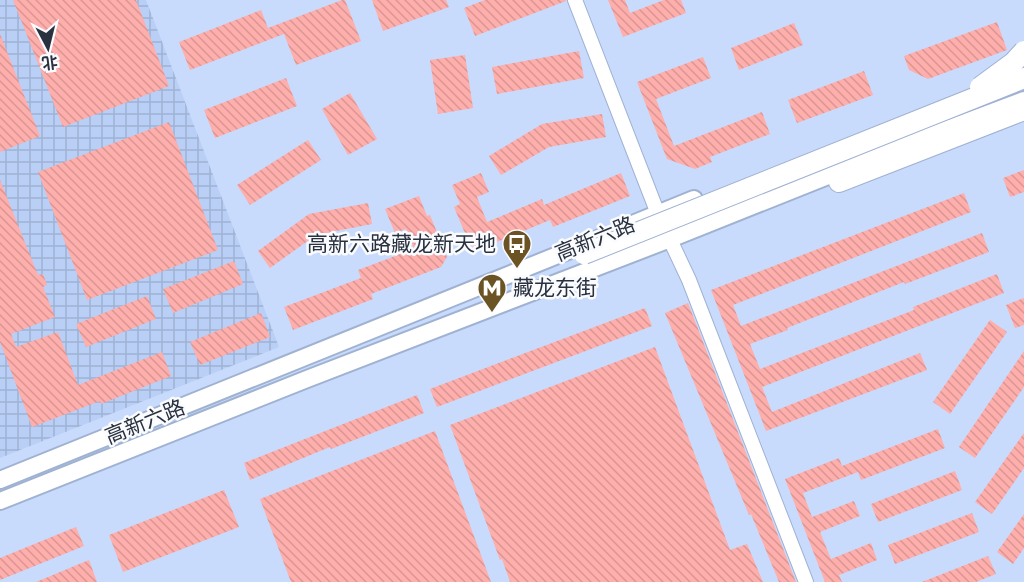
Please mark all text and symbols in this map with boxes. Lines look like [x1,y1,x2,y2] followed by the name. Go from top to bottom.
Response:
[18,18,78,78] north arrow
[41,51,59,75] text: 北
[550,209,639,267] street label: 高新六路
[501,228,533,270] bus stop icon: 高新六路藏龙新天地
[307,229,496,257] place label: 高新六路藏龙新天地
[476,272,508,314] metro station icon: 藏龙东街
[513,273,597,301] place label: 藏龙东街
[100,392,189,450] street label: 高新六路

